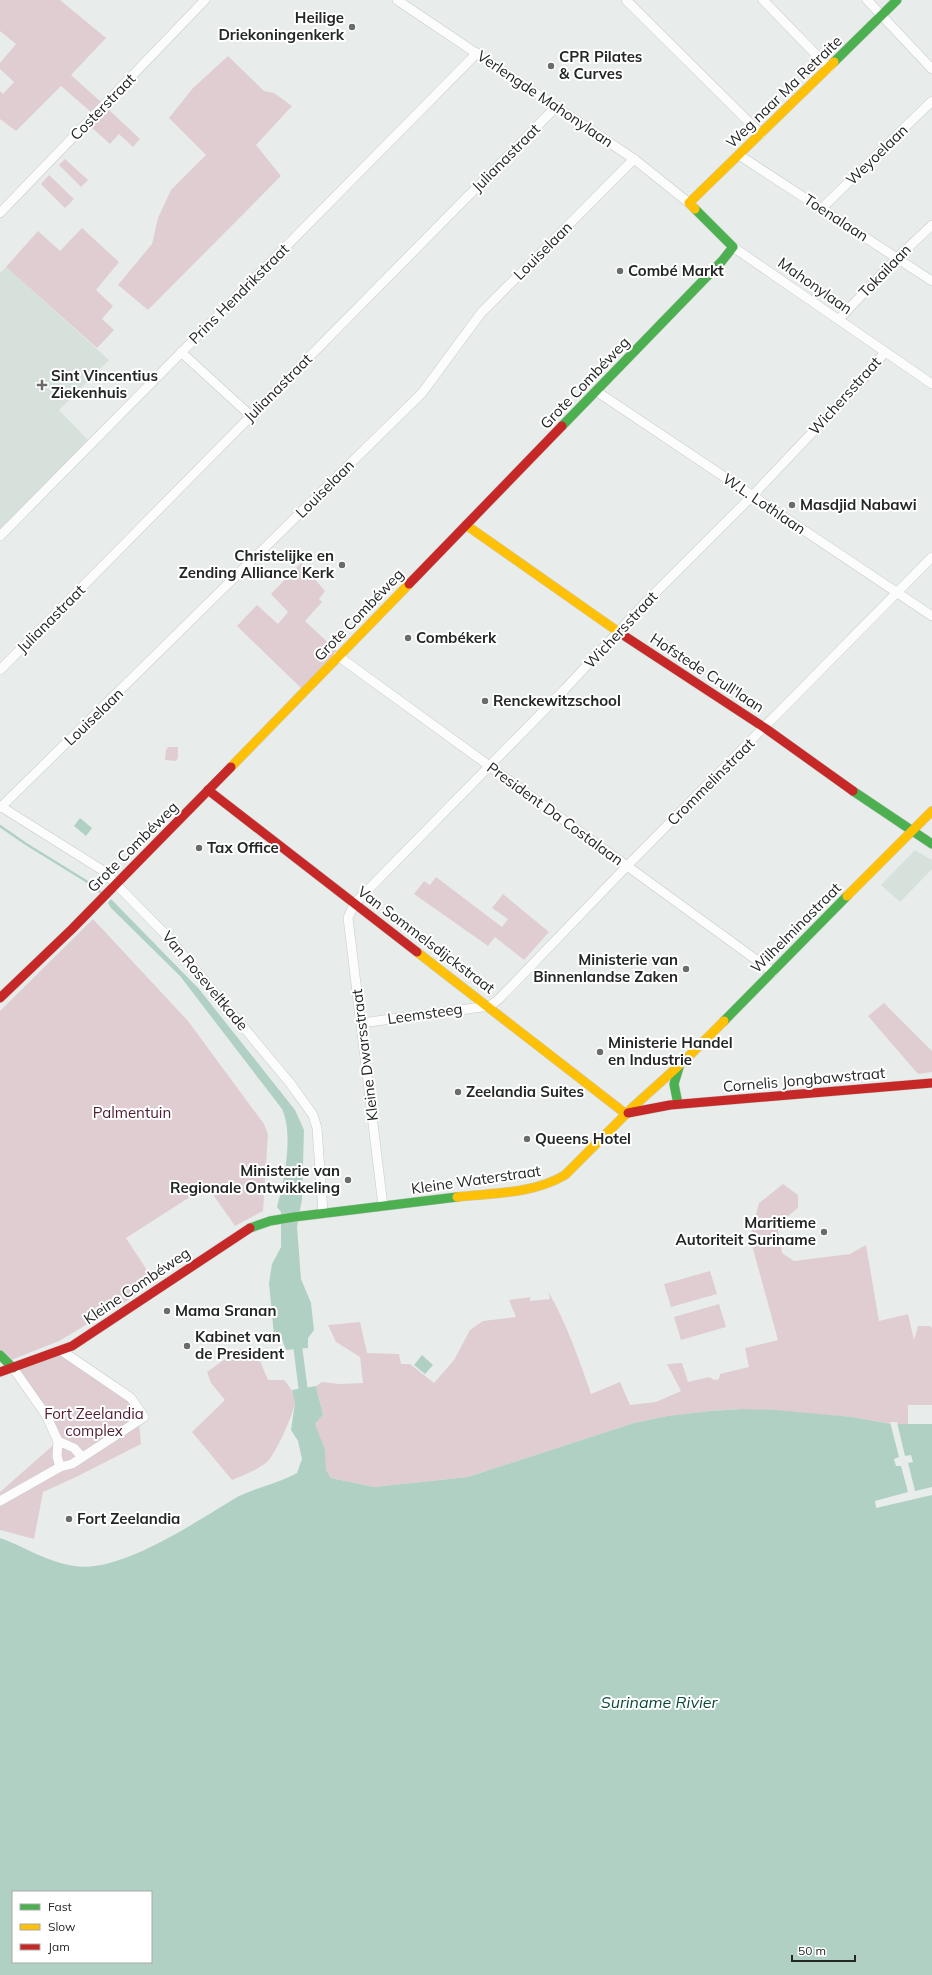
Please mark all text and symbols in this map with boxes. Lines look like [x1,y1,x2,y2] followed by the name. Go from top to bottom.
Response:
[218,8,345,44] place label: Heilige Driekoningenkerk
[347,22,357,32] marker: Heilige Driekoningenkerk
[722,31,846,152] street label: Weg naar Ma Retraite
[474,46,617,151] street label: Verlengde Mahonylaan
[559,47,642,83] place label: CPR Pilates & Curves
[546,61,556,71] marker: CPR Pilates & Curves
[66,69,139,144] street label: Costerstraat
[468,120,544,196] street label: Julianastraat
[842,120,912,189] street label: Weyoelaan
[801,190,872,245] street label: Toenalaan
[509,217,576,284] street label: Louiselaan
[185,240,293,348] street label: Prins Hendrikstraat
[855,240,915,301] street label: Tokailaan
[775,253,856,318] street label: Mahonylaan
[628,261,724,280] place label: Combé Markt
[615,266,625,276] marker: Combé Markt
[536,333,633,433] street label: Grote Combéweg
[240,350,316,426] street label: Julianastraat
[805,353,885,439] street label: Wichersstraat
[51,366,158,402] place label: Sint Vincentius Ziekenhuis
[36,379,48,391] marker: Sint Vincentius Ziekenhuis
[291,455,358,522] street label: Louiselaan
[719,469,809,538] street label: W.L. Lothlaan
[800,495,917,514] place label: Masdjid Nabawi
[787,500,797,510] marker: Masdjid Nabawi
[179,546,335,582] place label: Christelijke en Zending Alliance Kerk
[337,560,347,570] marker: Christelijke en Zending Alliance Kerk
[310,565,407,665] street label: Grote Combéweg
[13,581,89,657] street label: Julianastraat
[580,587,661,672] street label: Wichersstraat
[416,628,497,647] place label: Combékerk
[647,629,768,716] street label: Hofstede Crull'laan
[403,633,413,643] marker: Combékerk
[60,684,127,749] street label: Louiselaan
[493,691,621,710] place label: Renckewitzschool
[480,696,490,706] marker: Renckewitzschool
[663,734,758,829] street label: Crommelinstraat
[484,758,627,869] street label: President Da Costalaan
[83,797,182,896] street label: Grote Combéweg
[207,838,279,857] place label: Tax Office
[194,843,204,853] marker: Tax Office
[746,878,845,977] street label: Wilhelminastraat
[354,882,499,997] street label: Van Sommelsdijckstraat
[158,927,253,1034] street label: Van Roseveltkade
[533,950,678,986] place label: Ministerie van Binnenlandse Zaken
[681,964,691,974] marker: Ministerie van Binnenlandse Zaken
[347,988,382,1122] street label: Kleine Dwarsstraat
[386,999,464,1028] street label: Leemsteeg
[608,1033,733,1069] place label: Ministerie Handel en Industrie
[595,1047,605,1057] marker: Ministerie Handel en Industrie
[722,1063,886,1096] street label: Cornelis Jongbawstraat
[466,1082,584,1101] place label: Zeelandia Suites
[453,1087,463,1097] marker: Zeelandia Suites
[93,1103,171,1122] park label: Palmentuin
[535,1129,631,1148] place label: Queens Hotel
[522,1134,532,1144] marker: Queens Hotel
[170,1161,340,1197] place label: Ministerie van Regionale Ontwikkeling
[410,1161,542,1198] street label: Kleine Waterstraat
[343,1175,353,1185] marker: Ministerie van Regionale Ontwikkeling
[675,1213,816,1249] place label: Maritieme Autoriteit Suriname
[819,1227,829,1237] marker: Maritieme Autoriteit Suriname
[80,1243,194,1328] street label: Kleine Combéweg
[175,1301,276,1320] place label: Mama Sranan
[162,1306,172,1316] marker: Mama Sranan
[195,1327,284,1363] place label: Kabinet van de President
[182,1341,192,1351] marker: Kabinet van de President
[44,1404,144,1440] park label: Fort Zeelandia complex
[77,1509,180,1528] place label: Fort Zeelandia
[64,1514,74,1524] marker: Fort Zeelandia
[601,1692,718,1712] water label: Suriname Rivier
[12,1891,152,1963] legend
[48,1899,72,1914] text: Fast
[48,1919,76,1934] text: Slow
[792,1937,855,1963] scale bar
[48,1939,70,1954] text: Jam
[798,1943,826,1958] text: 50 m

